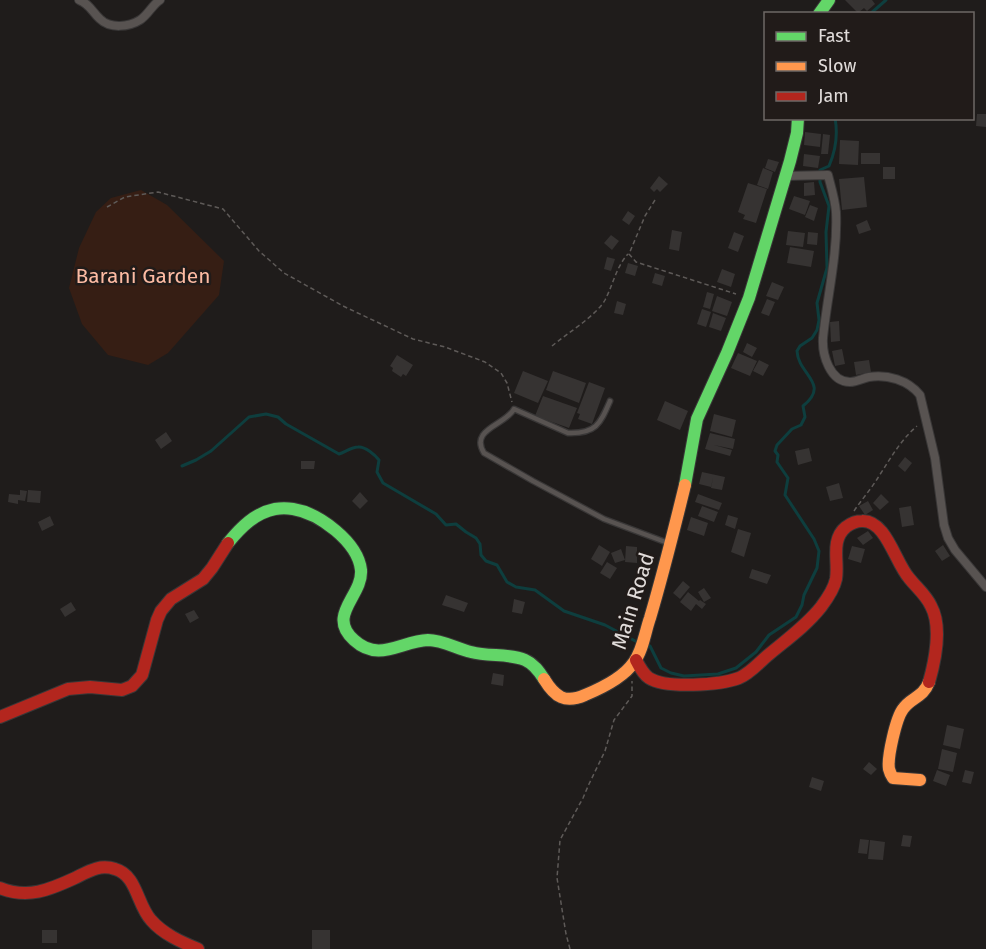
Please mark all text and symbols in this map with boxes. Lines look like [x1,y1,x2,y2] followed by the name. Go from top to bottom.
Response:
[764,12,974,120] legend
[818,25,851,47] text: Fast
[818,55,857,77] text: Slow
[818,85,849,107] text: Jam
[75,263,211,289] park label: Barani Garden
[606,549,660,653] street label: Main Road

